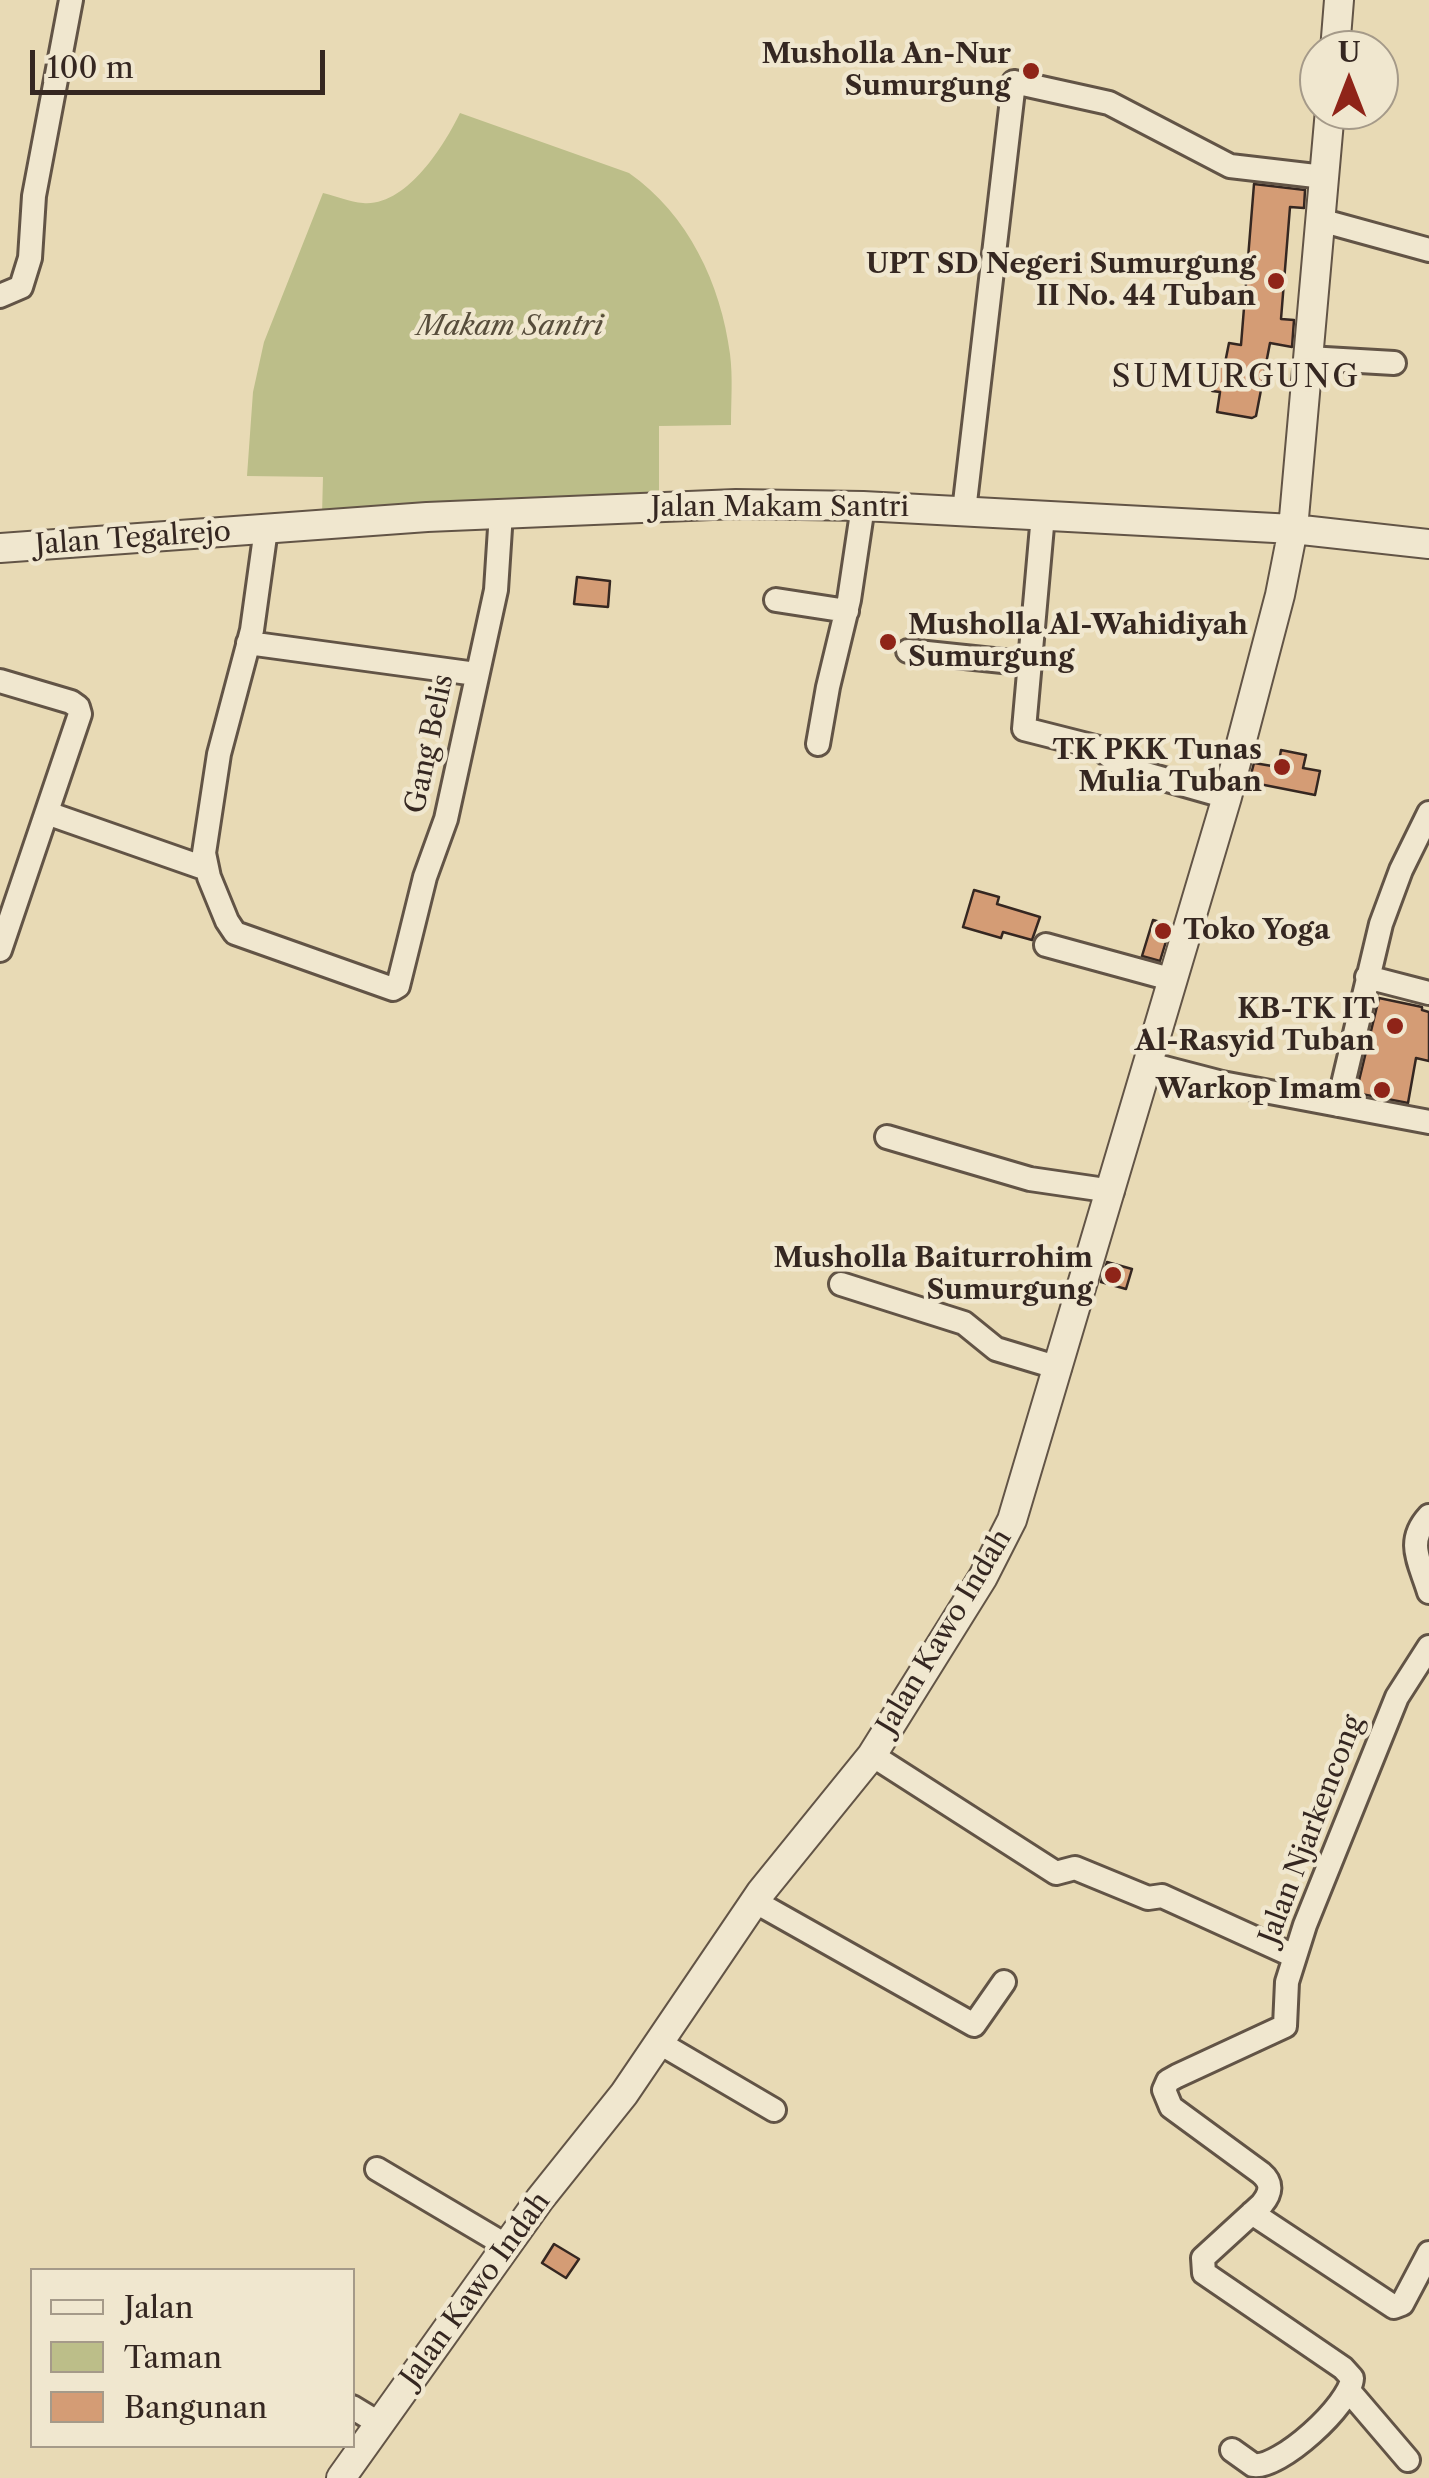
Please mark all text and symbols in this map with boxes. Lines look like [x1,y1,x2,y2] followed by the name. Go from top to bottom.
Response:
[35,30,330,92] scale bar
[1299,30,1399,130] north arrow
[1338,35,1360,69] text: U
[761,38,1011,104] place label: Musholla An-Nur Sumurgung
[47,49,134,86] text: 100 m
[1020,60,1042,82] marker: Musholla An-Nur Sumurgung
[866,248,1256,314] place label: UPT SD Negeri Sumurgung II No. 44 Tuban
[1265,270,1287,292] marker: UPT SD Negeri Sumurgung II No. 44 Tuban
[417,310,603,344] park label: Makam Santri
[1112,359,1360,397] district label: SUMURGUNG
[651,491,909,525] street label: Jalan Makam Santri
[34,515,232,563] street label: Jalan Tegalrejo
[908,609,1248,675] place label: Musholla Al-Wahidiyah Sumurgung
[877,631,899,653] marker: Musholla Al-Wahidiyah Sumurgung
[399,671,461,817] street label: Gang Belis
[1052,734,1262,800] place label: TK PKK Tunas Mulia Tuban
[1271,756,1293,778] marker: TK PKK Tunas Mulia Tuban
[1183,914,1330,948] place label: Toko Yoga
[1152,920,1174,942] marker: Toko Yoga
[1135,993,1375,1059] place label: KB-TK IT Al-Rasyid Tuban
[1384,1015,1406,1037] marker: KB-TK IT Al-Rasyid Tuban
[1156,1073,1362,1107] place label: Warkop Imam
[1371,1079,1393,1101] marker: Warkop Imam
[774,1242,1093,1308] place label: Musholla Baiturrohim Sumurgung
[1102,1264,1124,1286] marker: Musholla Baiturrohim Sumurgung
[871,1524,1019,1740] street label: Jalan Kawo Indah
[1253,1711,1371,1949] street label: Jalan Njarkencong
[394,2186,558,2394] street label: Jalan Kawo Indah
[30,2268,355,2448] legend
[124,2289,194,2326] text: Jalan
[124,2339,222,2376] text: Taman
[124,2389,267,2426] text: Bangunan

